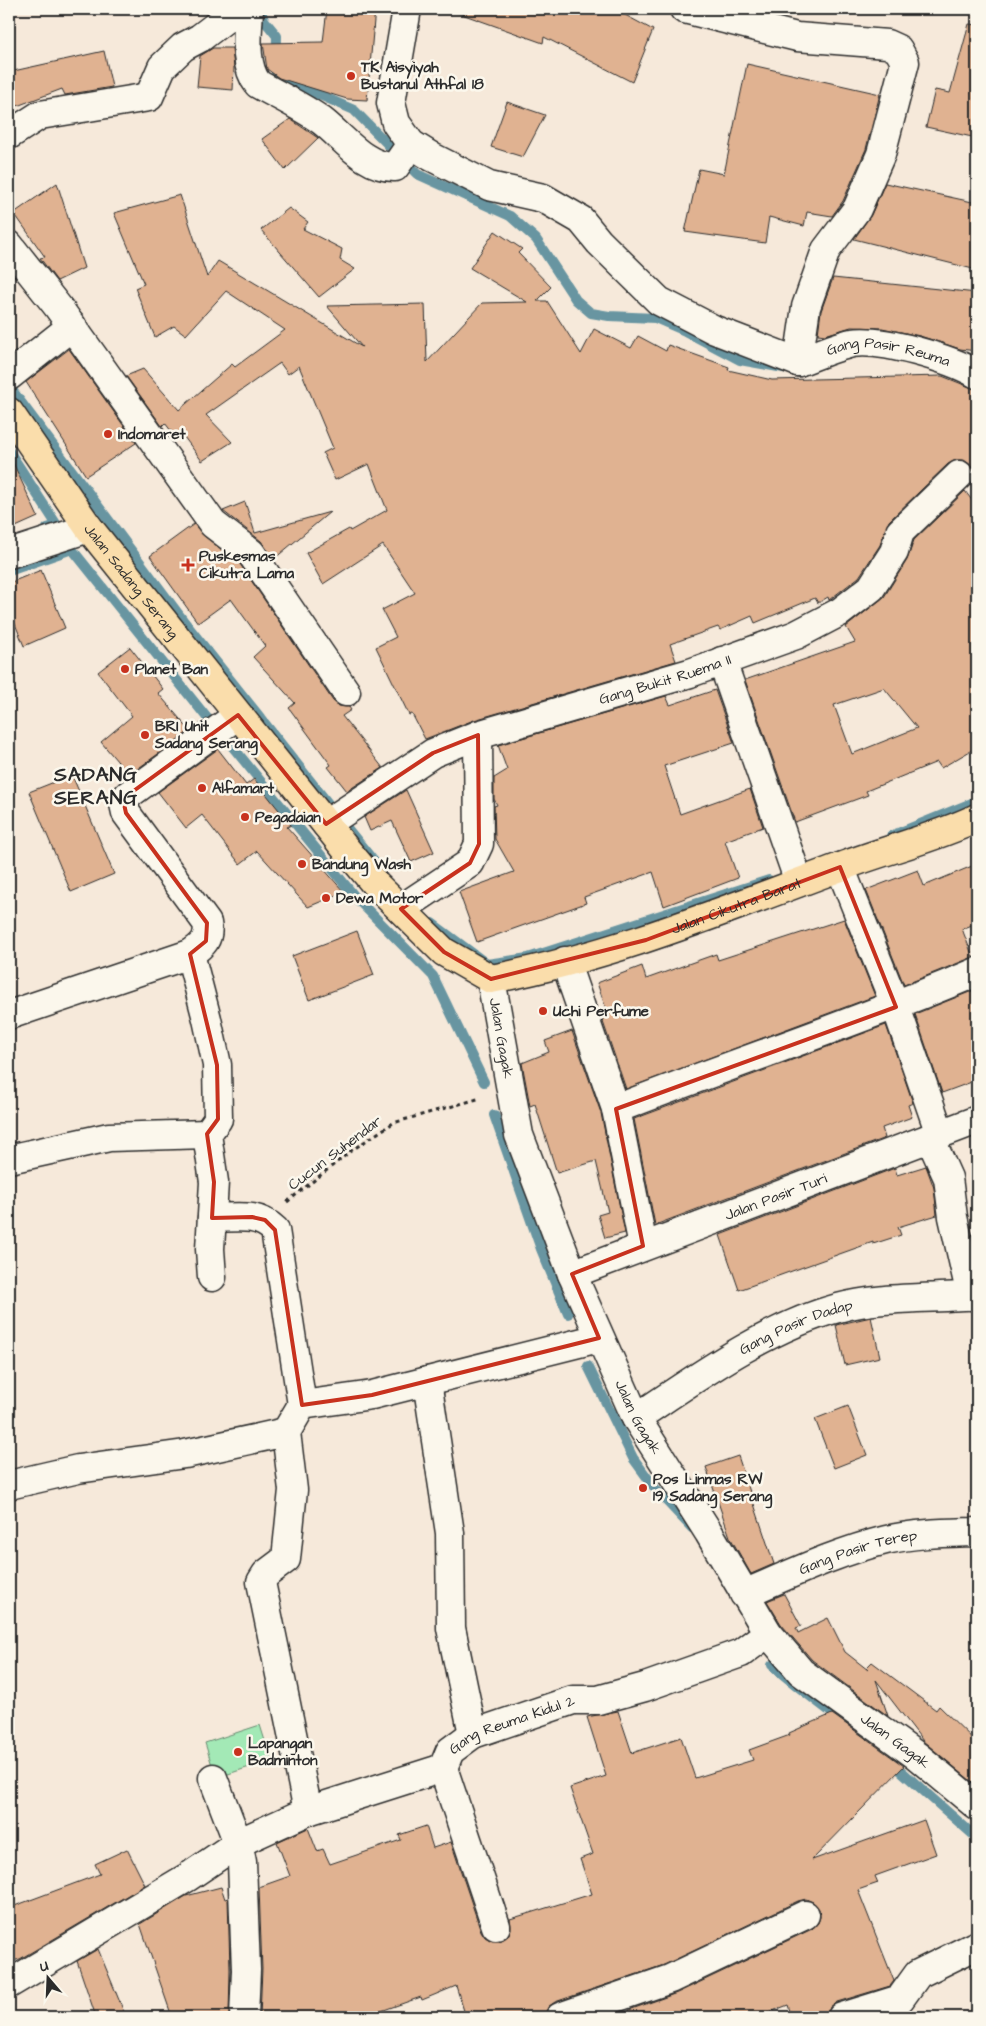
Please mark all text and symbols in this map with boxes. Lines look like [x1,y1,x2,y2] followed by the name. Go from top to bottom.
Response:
[360,57,484,95] place label: TK Aisyiyah Bustanul Athfal 18
[345,70,357,82] marker: TK Aisyiyah Bustanul Athfal 18
[823,332,953,372] street label: Gang Pasir Reuma
[118,424,187,445] place label: Indomaret
[102,428,114,440] marker: Indomaret
[79,519,184,644] street label: Jalan Sadang Serang
[199,546,294,584] place label: Puskesmas Cikutra Lama
[181,558,195,572] marker: Puskesmas Cikutra Lama
[596,649,734,710] street label: Gang Bukit Ruema II
[135,659,209,680] place label: Planet Ban
[119,663,131,675] marker: Planet Ban
[154,716,258,756] place label: BRI Unit Sadang Serang
[139,729,151,741] marker: BRI Unit Sadang Serang
[53,761,138,812] district label: SADANG SERANG
[212,778,275,799] place label: Alfamart
[196,782,208,794] marker: Alfamart
[255,807,321,830] place label: Pegadaian
[239,811,251,823] marker: Pegadaian
[312,854,412,877] place label: Bandung Wash
[296,858,308,870] marker: Bandung Wash
[668,872,804,939] street label: Jalan Cikutra Barat
[336,888,424,909] place label: Dewa Motor
[320,892,332,904] marker: Dewa Motor
[484,996,519,1080] street label: Jalan Gagak
[553,1001,649,1022] place label: Uchi Perfume
[537,1005,549,1017] marker: Uchi Perfume
[284,1111,386,1195] street label: Cucun Suhendar
[722,1167,831,1226] street label: Jalan Pasir Turi
[735,1294,855,1360] street label: Gang Pasir Dadap
[610,1377,667,1458] street label: Jalan Gagak
[653,1469,772,1509] place label: Pos Linmas RW 19 Sadang Serang
[637,1482,649,1494] marker: Pos Linmas RW 19 Sadang Serang
[796,1525,918,1580] street label: Gang Pasir Terep
[444,1690,578,1759] street label: Gang Reuma Kidul 2
[856,1708,935,1773] street label: Jalan Gagak
[248,1733,318,1771] place label: Lapangan Badminton
[232,1746,244,1758] marker: Lapangan Badminton
[22,1954,72,2004] north arrow
[37,1956,51,1977] text: U

